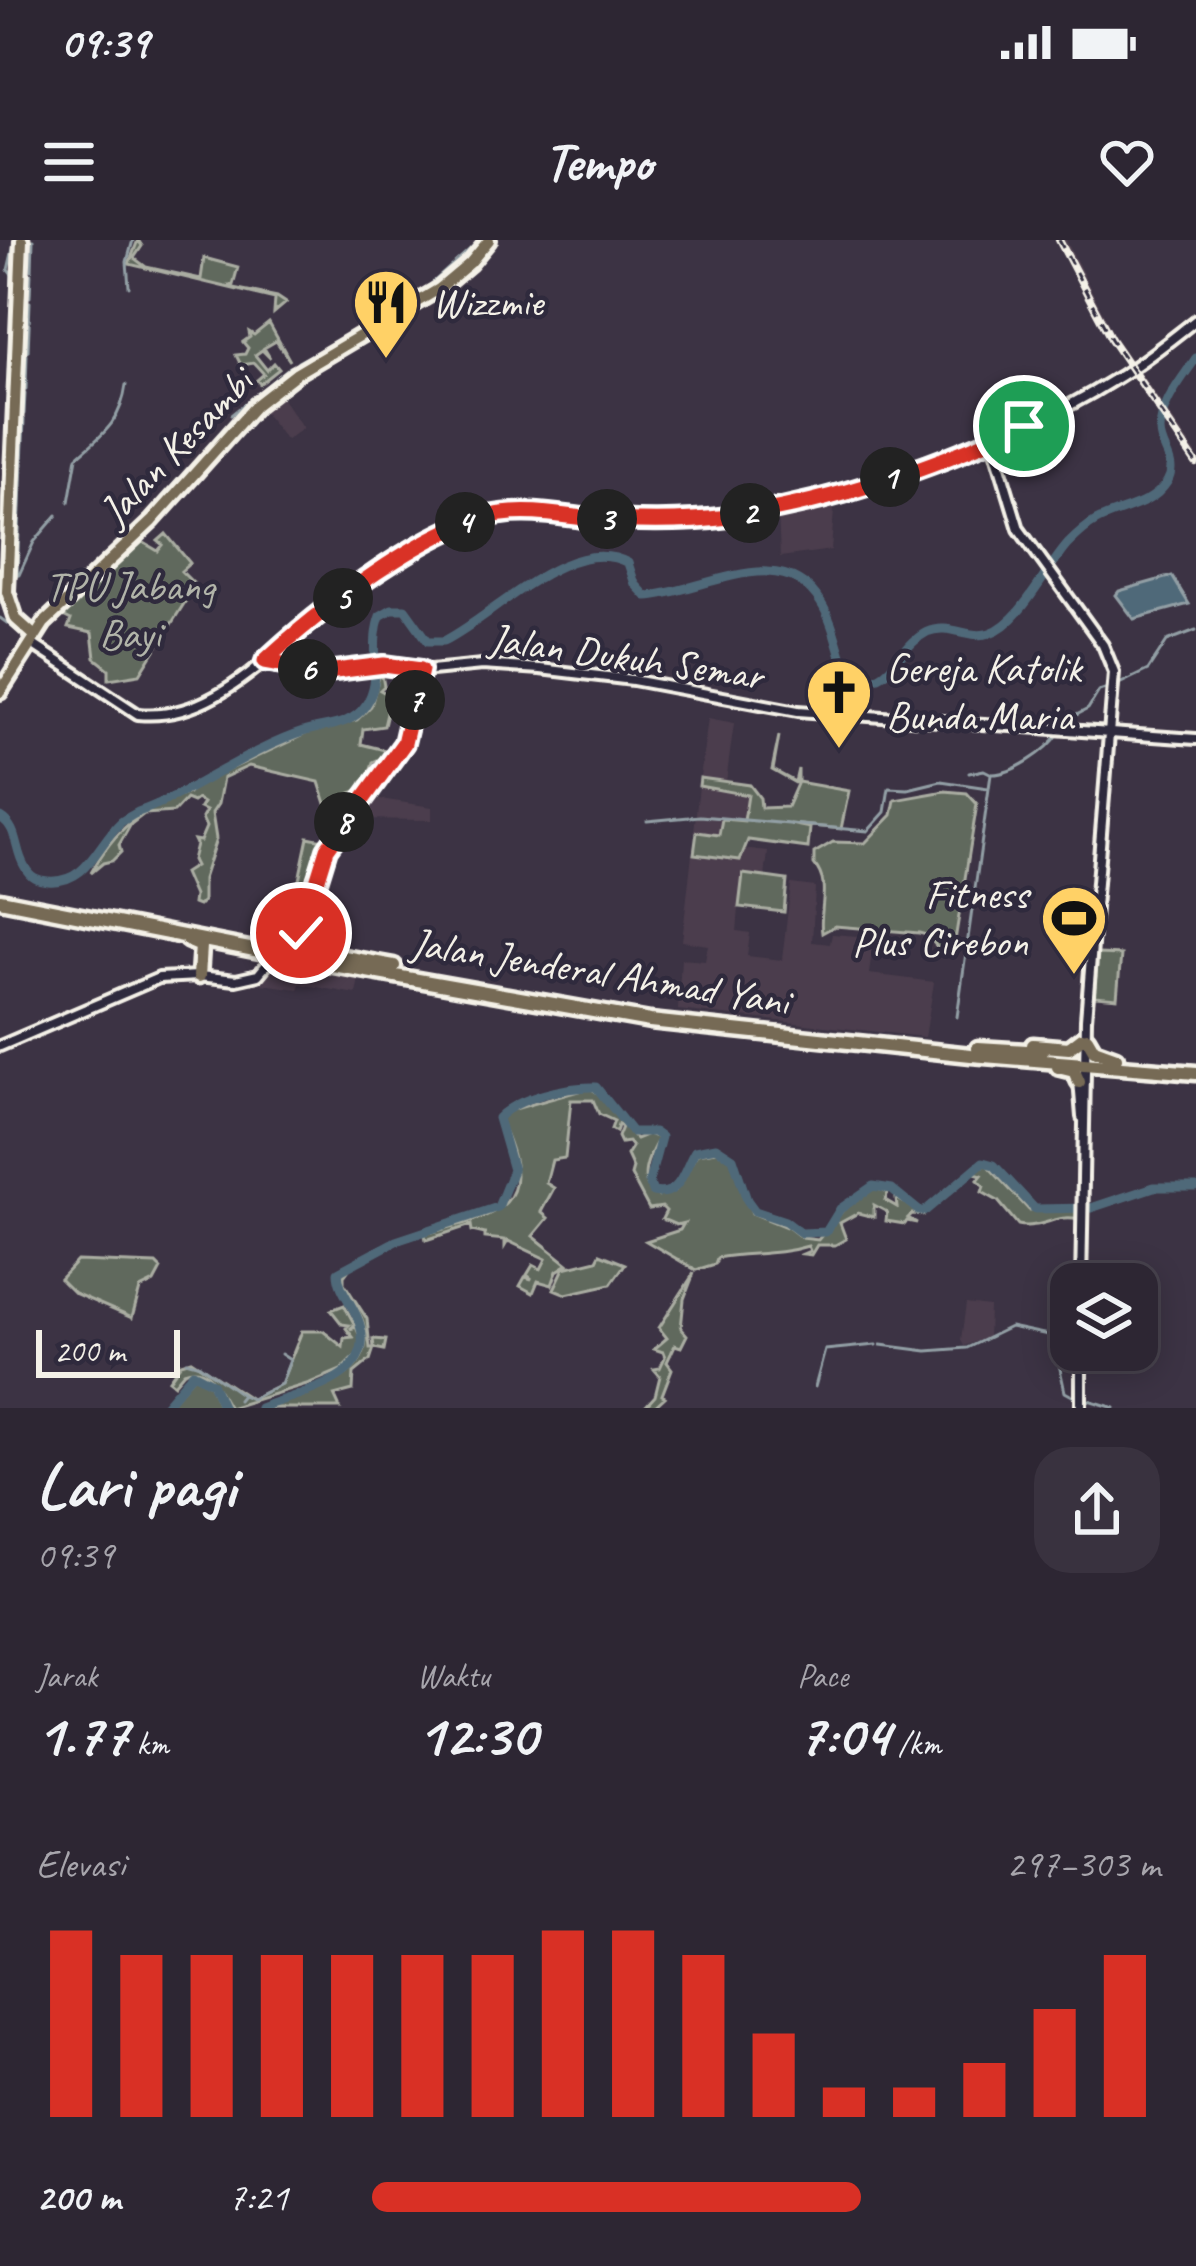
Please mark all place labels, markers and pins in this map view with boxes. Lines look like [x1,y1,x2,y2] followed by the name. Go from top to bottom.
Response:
[351,267,421,361] restaurant icon: Wizzmie
[432,276,545,329] place label: Wizzmie
[973,375,1075,477] pin
[860,447,920,507] pin: 1
[720,483,780,543] pin: 2
[577,489,637,549] pin: 3
[435,492,495,552] pin: 4
[313,568,373,628] pin: 5
[278,639,338,699] pin: 6
[886,642,1084,743] place label: Gereja Katolik Bunda Maria
[804,657,874,751] church icon: Gereja Katolik Bunda Maria
[385,670,445,730] pin: 7
[314,792,374,852] pin: 8
[852,868,1032,969] place label: Fitness Plus Cirebon
[250,882,352,984] pin
[1039,883,1109,977] sports icon: Fitness Plus Cirebon

